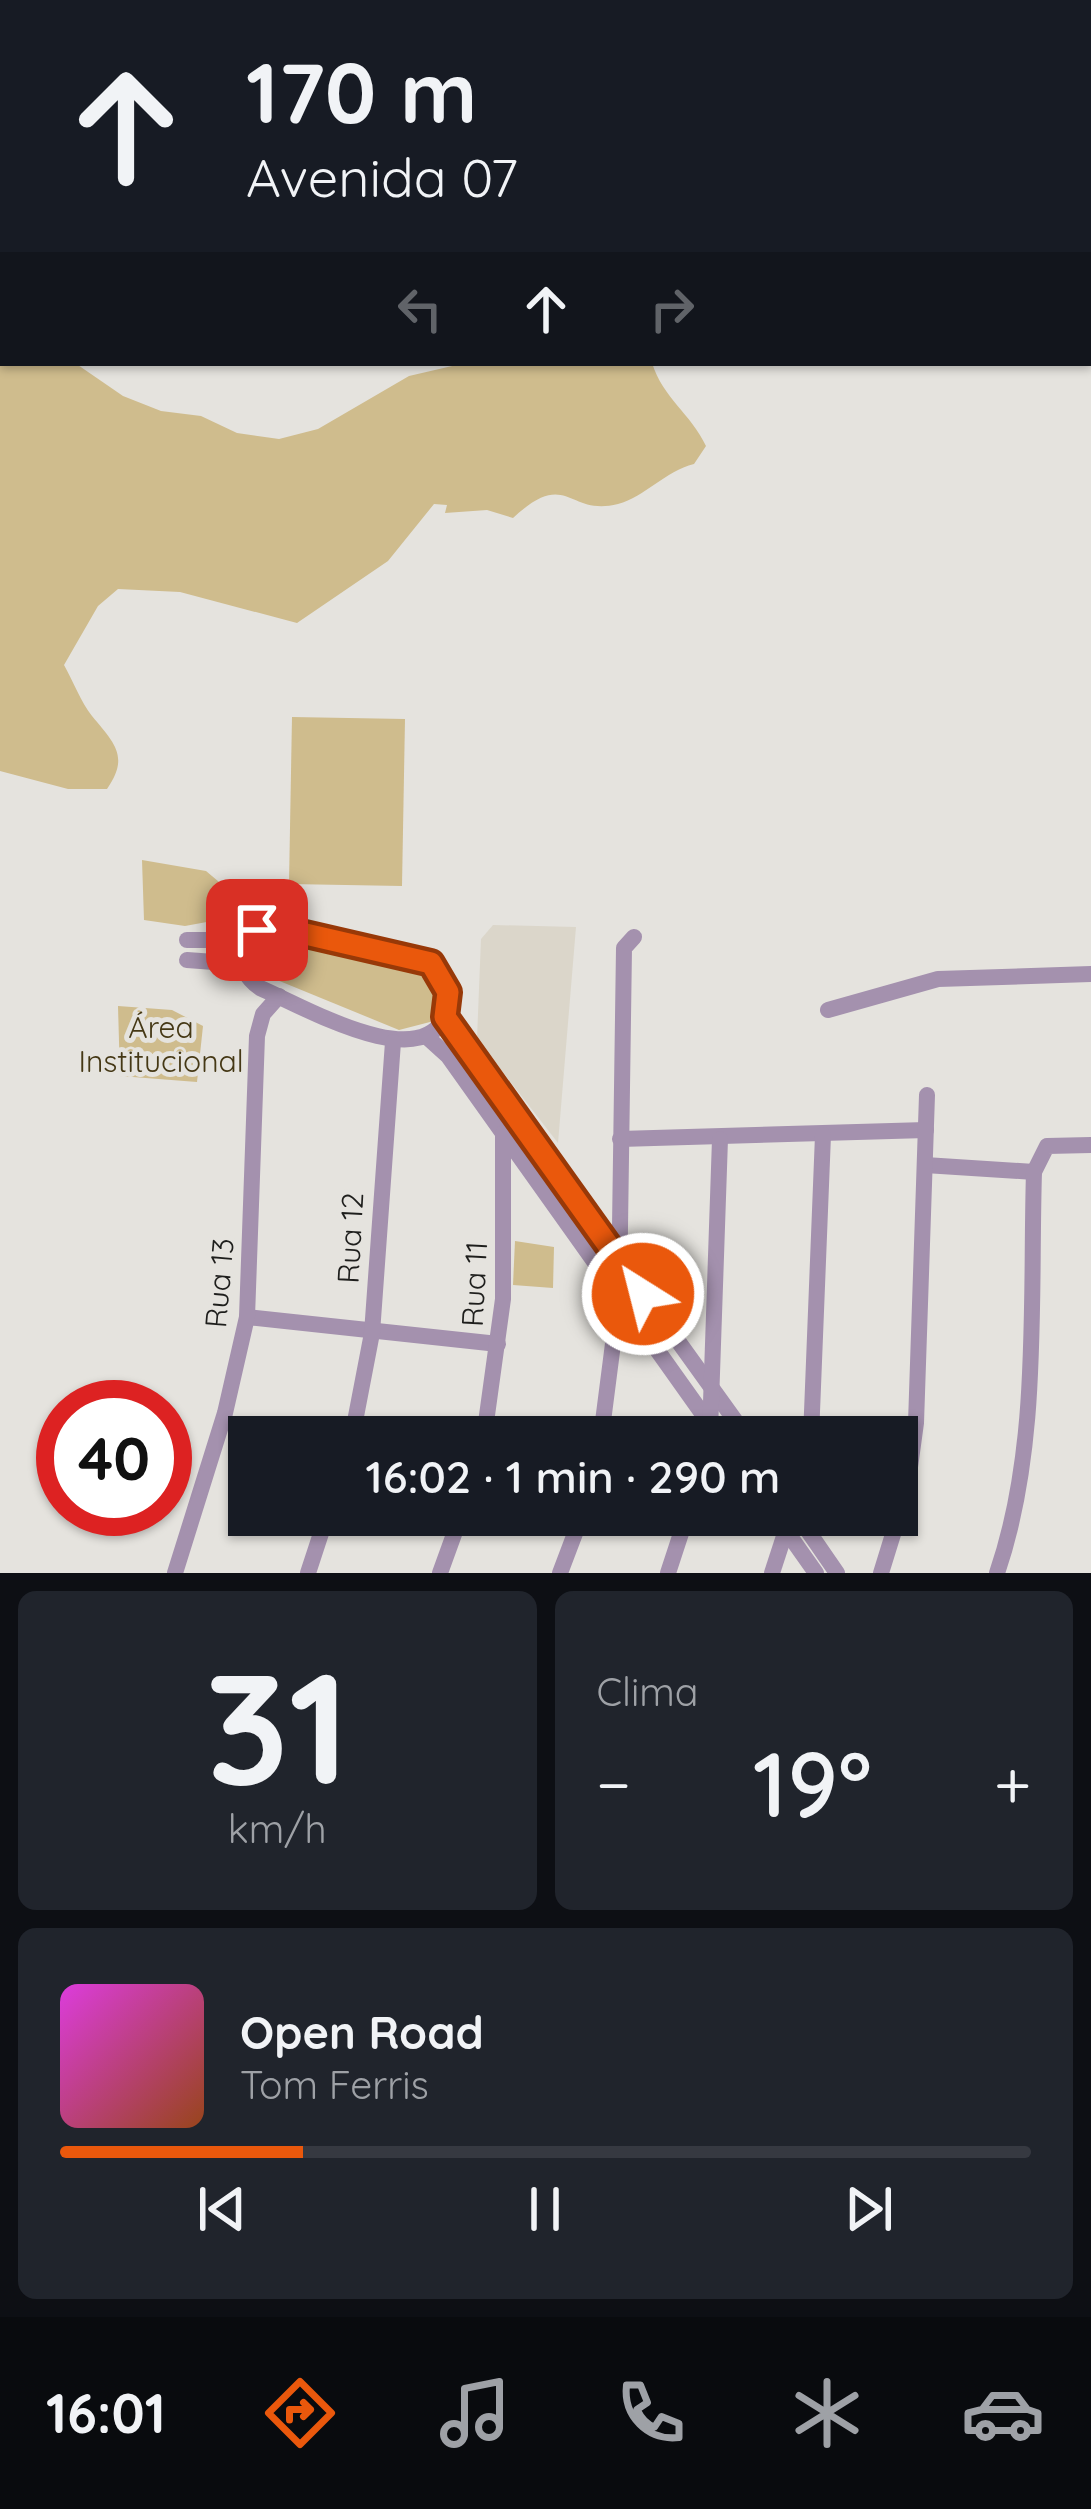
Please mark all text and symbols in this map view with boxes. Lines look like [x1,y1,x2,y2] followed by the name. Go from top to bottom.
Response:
[246,39,477,144] text: 170 m
[48,48,204,204] icon: ahead
[246,143,518,211] text: Avenida 07
[387,276,453,342] icon: left
[513,276,579,342] icon: ahead
[639,276,705,342] icon: right
[206,879,308,981] pin
[224,897,290,963] icon: arrive
[78,1008,244,1080] park label: Área Institucional
[329,1192,371,1284] street label: Rua 12
[580,1231,706,1357] position arrow
[196,1236,242,1330] street label: Rua 13
[453,1240,495,1328] street label: Rua 11
[36,1380,192,1536] speed limit sign: 40
[366,1448,780,1504] text: 16:02 · 1 min · 290 m
[205,1628,349,1823] text: 31
[597,1667,699,1716] text: Clima
[753,1727,872,1840] text: 19°
[597,1742,631,1825] text: −
[994,1742,1031,1825] text: +
[228,1804,327,1853] text: km/h
[240,2004,484,2060] text: Open Road
[240,2060,429,2109] text: Tom Ferris
[189,2176,255,2242] icon: previous
[512,2176,578,2242] icon: pause
[836,2176,902,2242] icon: next
[258,2371,342,2455] icon: directions
[433,2371,517,2455] icon: music
[609,2371,693,2455] icon: phone
[785,2371,869,2455] icon: climate
[961,2371,1045,2455] icon: car
[46,2379,166,2447] text: 16:01

